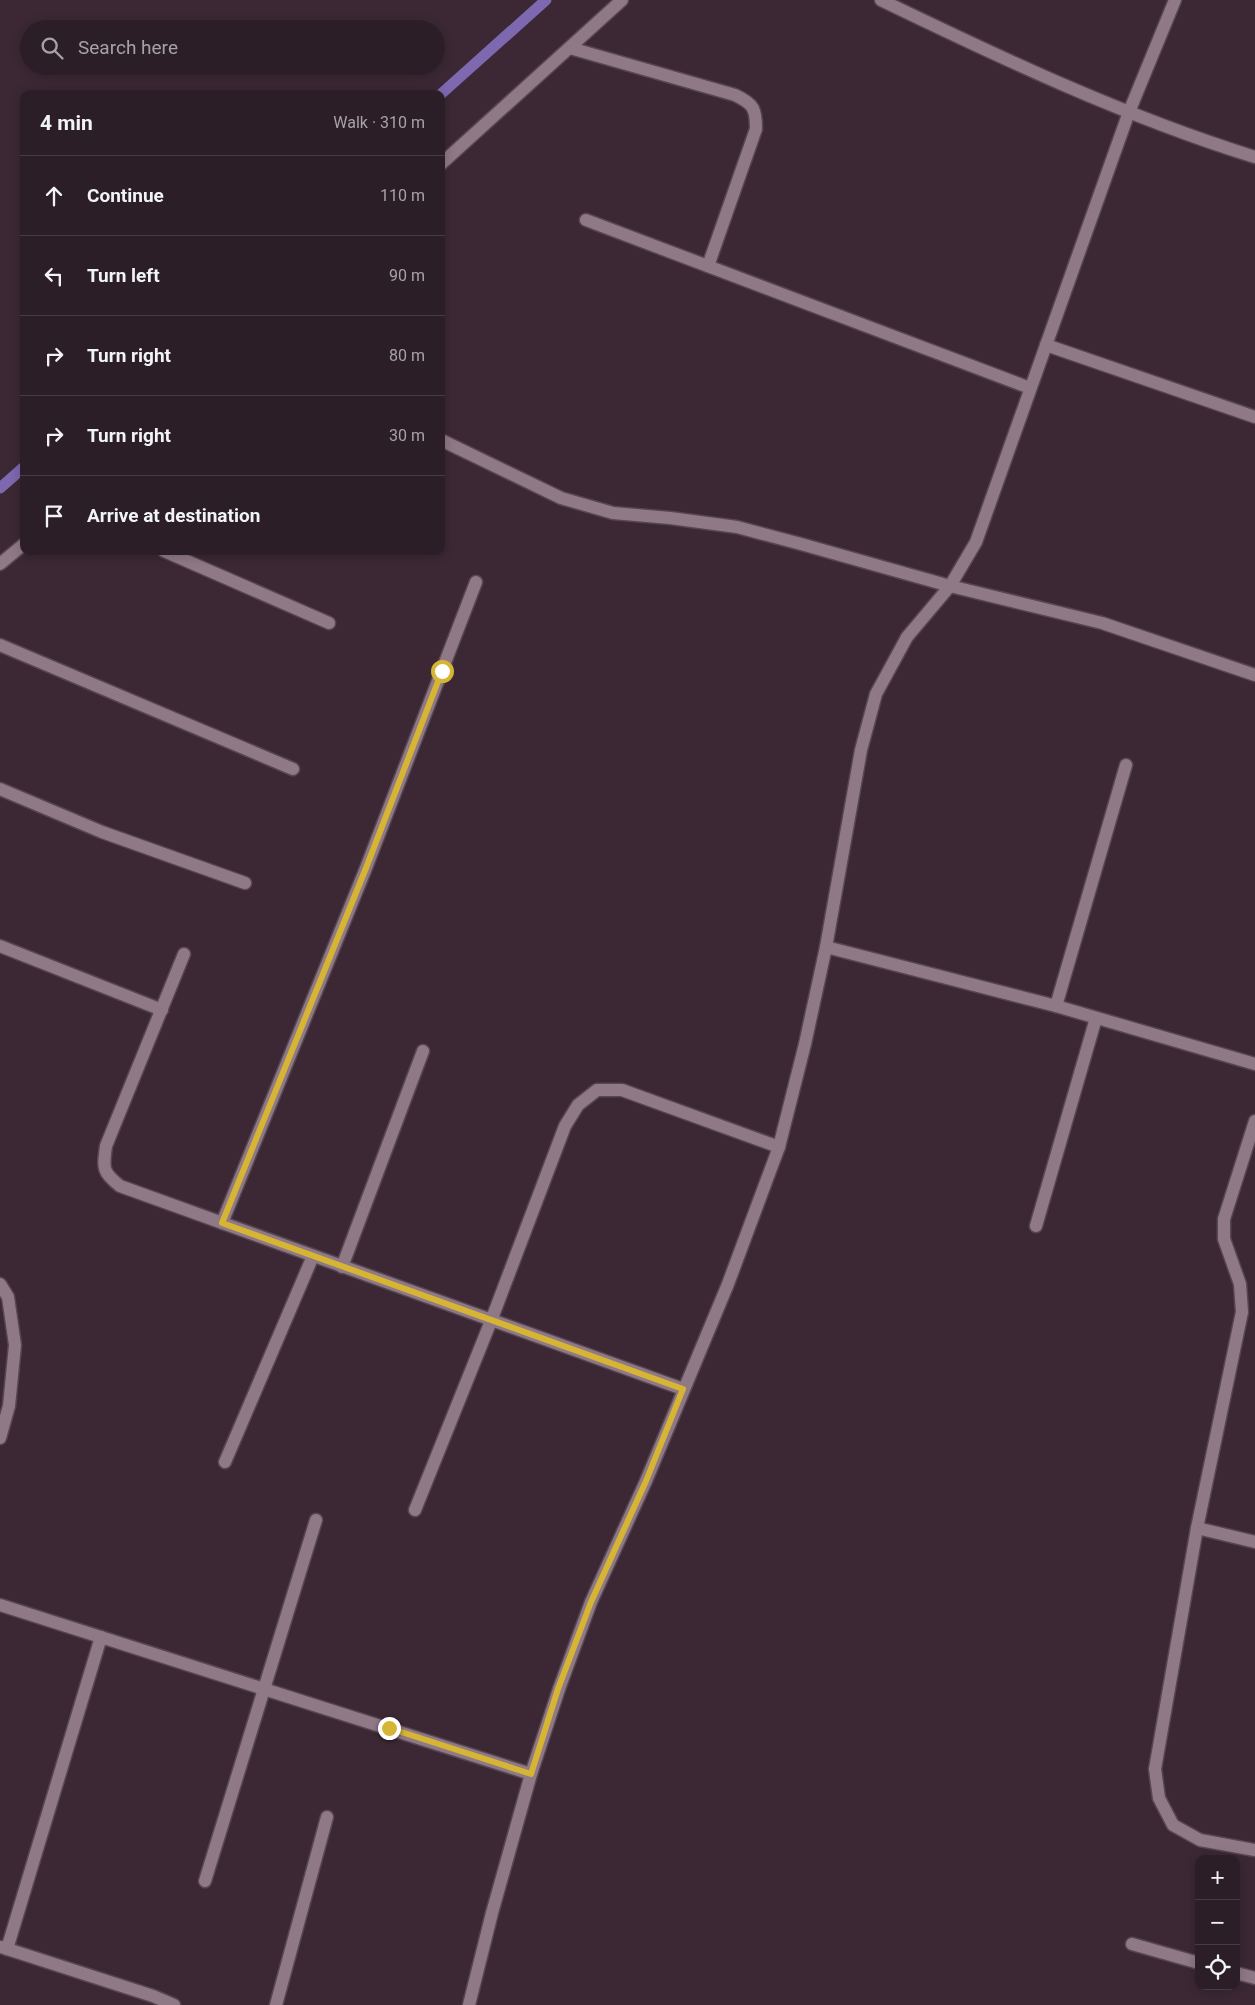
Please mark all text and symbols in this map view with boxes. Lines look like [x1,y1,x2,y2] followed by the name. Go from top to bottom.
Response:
[20,20,445,75] search box
[38,34,66,62] icon: search
[78,36,178,59] text: Search here
[40,111,93,135] text: 4 min
[333,113,425,132] text: Walk · 310 m
[40,182,68,210] icon: ahead
[87,184,164,207] text: Continue
[380,186,425,205] text: 110 m
[40,262,68,290] icon: left
[87,264,160,287] text: Turn left
[389,266,425,285] text: 90 m
[40,342,68,370] icon: right
[87,344,171,367] text: Turn right
[389,346,425,365] text: 80 m
[40,422,68,450] icon: right
[87,424,171,447] text: Turn right
[389,426,425,445] text: 30 m
[40,502,68,530] icon: arrive
[87,504,260,527] text: Arrive at destination
[431,660,454,683] route start
[378,1717,401,1740] route end
[1195,1855,1240,1990] map controls
[1195,1855,1240,1900] button: +
[1195,1900,1240,1945] button: −
[1195,1945,1240,1990] button: locate

